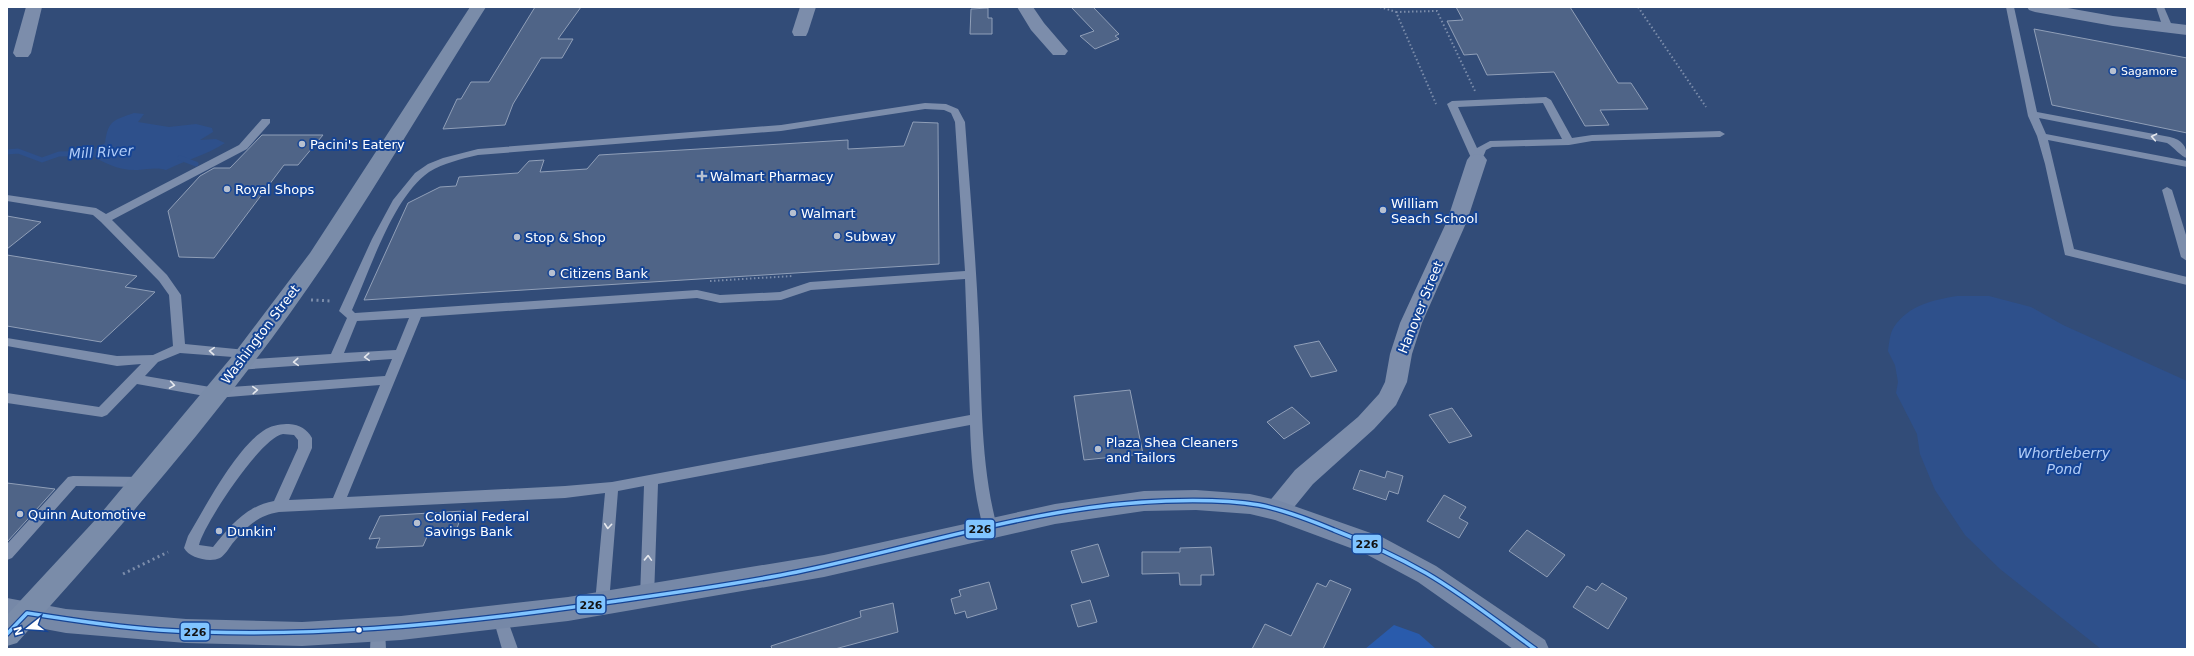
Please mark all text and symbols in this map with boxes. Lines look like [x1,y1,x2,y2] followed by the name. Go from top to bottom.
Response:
[2121,65,2177,78] place label: Sagamore
[2108,66,2118,76] marker: Sagamore
[2151,134,2157,142] one-way arrow
[310,137,405,152] place label: Pacini's Eatery
[297,139,307,149] marker: Pacini's Eatery
[68,142,135,162] water label: Mill River
[710,169,834,184] place label: Walmart Pharmacy
[697,171,707,181] marker: Walmart Pharmacy
[235,182,315,197] place label: Royal Shops
[222,184,232,194] marker: Royal Shops
[1391,196,1478,226] place label: William Seach School
[1378,205,1388,215] marker: William Seach School
[801,206,856,221] place label: Walmart
[788,208,798,218] marker: Walmart
[845,229,896,244] place label: Subway
[525,230,606,245] place label: Stop & Shop
[832,231,842,241] marker: Subway
[512,232,522,242] marker: Stop & Shop
[1395,259,1446,356] street label: Hanover Street
[560,266,648,281] place label: Citizens Bank
[547,268,557,278] marker: Citizens Bank
[218,282,303,387] street label: Washington Street
[209,347,215,356] one-way arrow
[364,352,370,361] one-way arrow
[293,357,299,366] one-way arrow
[169,381,175,389] one-way arrow
[252,385,258,394] one-way arrow
[1106,435,1238,465] place label: Plaza Shea Cleaners and Tailors
[1093,444,1103,454] marker: Plaza Shea Cleaners and Tailors
[2018,445,2111,477] water label: Whortleberry Pond
[28,507,146,522] place label: Quinn Automotive
[15,509,25,519] marker: Quinn Automotive
[425,509,529,539] place label: Colonial Federal Savings Bank
[412,518,422,528] marker: Colonial Federal Savings Bank
[965,519,995,539] line badge: 226
[604,523,613,529] one-way arrow
[969,523,992,536] text: 226
[227,524,276,539] place label: Dunkin'
[214,526,224,536] marker: Dunkin'
[1352,534,1382,554] line badge: 226
[1356,538,1379,551] text: 226
[644,555,652,561] one-way arrow
[576,595,606,614] line badge: 226
[580,599,603,612] text: 226
[8,608,48,648] north arrow
[180,622,210,641] line badge: 226
[11,624,26,637] text: N
[354,625,364,635] unlabelled marker
[184,626,207,639] text: 226

